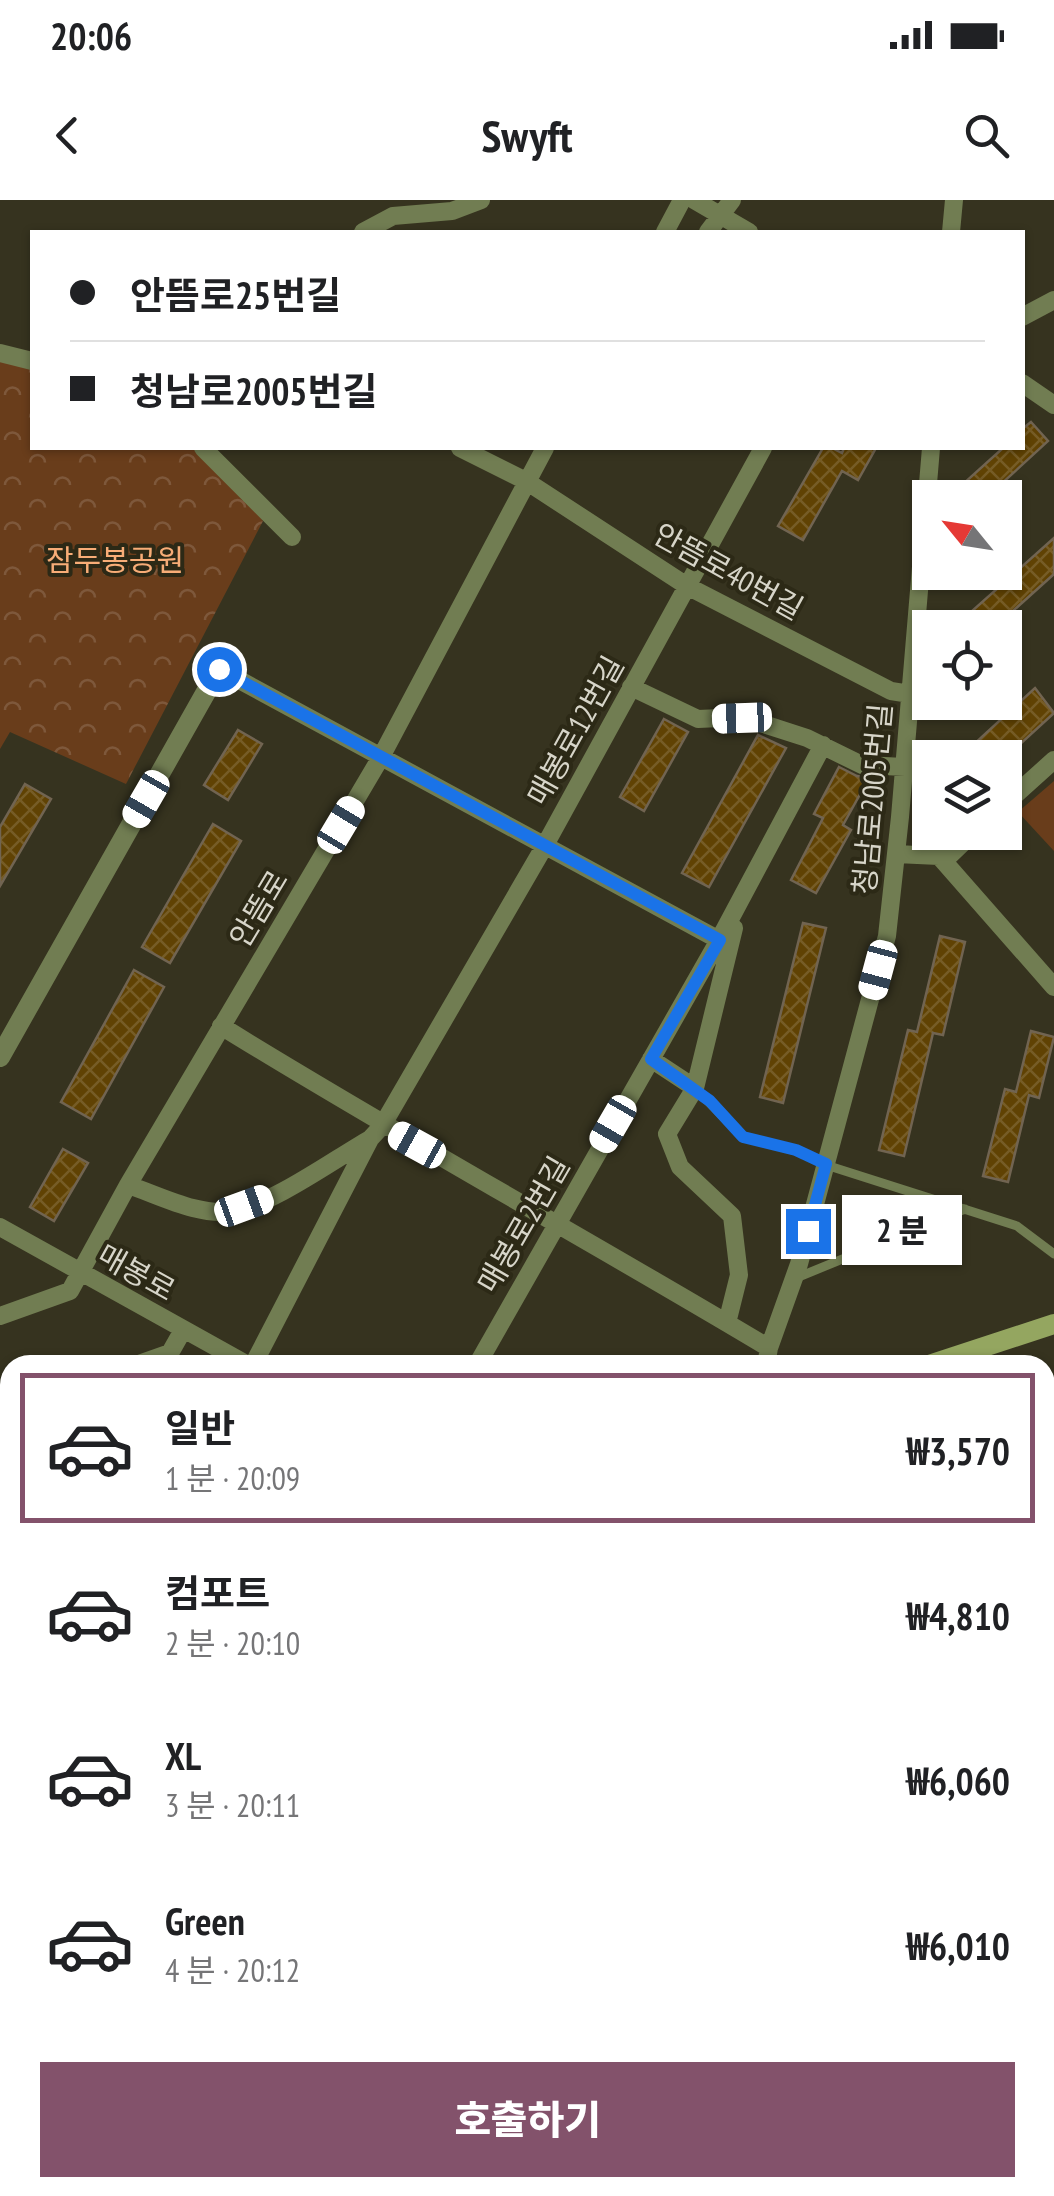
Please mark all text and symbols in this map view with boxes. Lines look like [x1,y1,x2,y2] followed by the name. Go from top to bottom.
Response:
[50,11,132,60] text: 20:06
[482,106,573,164] text: Swyft
[40,108,95,163] icon: back
[959,108,1014,163] icon: search
[130,270,341,319] text: 안뜸로25번길
[130,366,377,415] text: 청남로2005번길
[912,480,1022,590] north arrow
[912,480,1022,850] map controls
[647,514,810,628] street label: 안뜸로40번길
[46,540,184,579] park label: 잠두봉공원
[912,610,1022,720] button: locate
[197,647,242,692] route start
[518,649,632,812] street label: 매봉로12번길
[711,702,773,734] car
[844,702,899,896] street label: 청남로2005번길
[912,740,1022,850] button: layers
[118,766,174,832] car
[313,792,369,858] car
[220,863,296,954] street label: 안뜸로
[856,937,900,1003] car
[585,1091,641,1157] car
[383,1117,451,1173] car
[468,1149,577,1300] street label: 매봉로2번길
[211,1182,277,1230] car
[843,1196,963,1266] callout: 2 분
[786,1209,831,1254] route end
[876,1209,928,1251] text: 2 분
[91,1235,182,1309] street label: 매봉로
[45,1403,135,1493] icon: car
[165,1403,235,1452] text: 일반
[906,1426,1010,1475] text: ₩3,570
[165,1457,300,1499] text: 1 분 · 20:09
[45,1568,135,1658] icon: car
[165,1568,270,1617] text: 컴포트
[906,1591,1010,1640] text: ₩4,810
[165,1622,300,1664] text: 2 분 · 20:10
[165,1731,201,1780] text: XL
[45,1733,135,1823] icon: car
[906,1756,1010,1805] text: ₩6,060
[165,1784,300,1826] text: 3 분 · 20:11
[165,1896,245,1945] text: Green
[45,1898,135,1988] icon: car
[906,1921,1010,1970] text: ₩6,010
[165,1949,300,1991] text: 4 분 · 20:12
[40,2062,1015,2177] button: 호출하기

